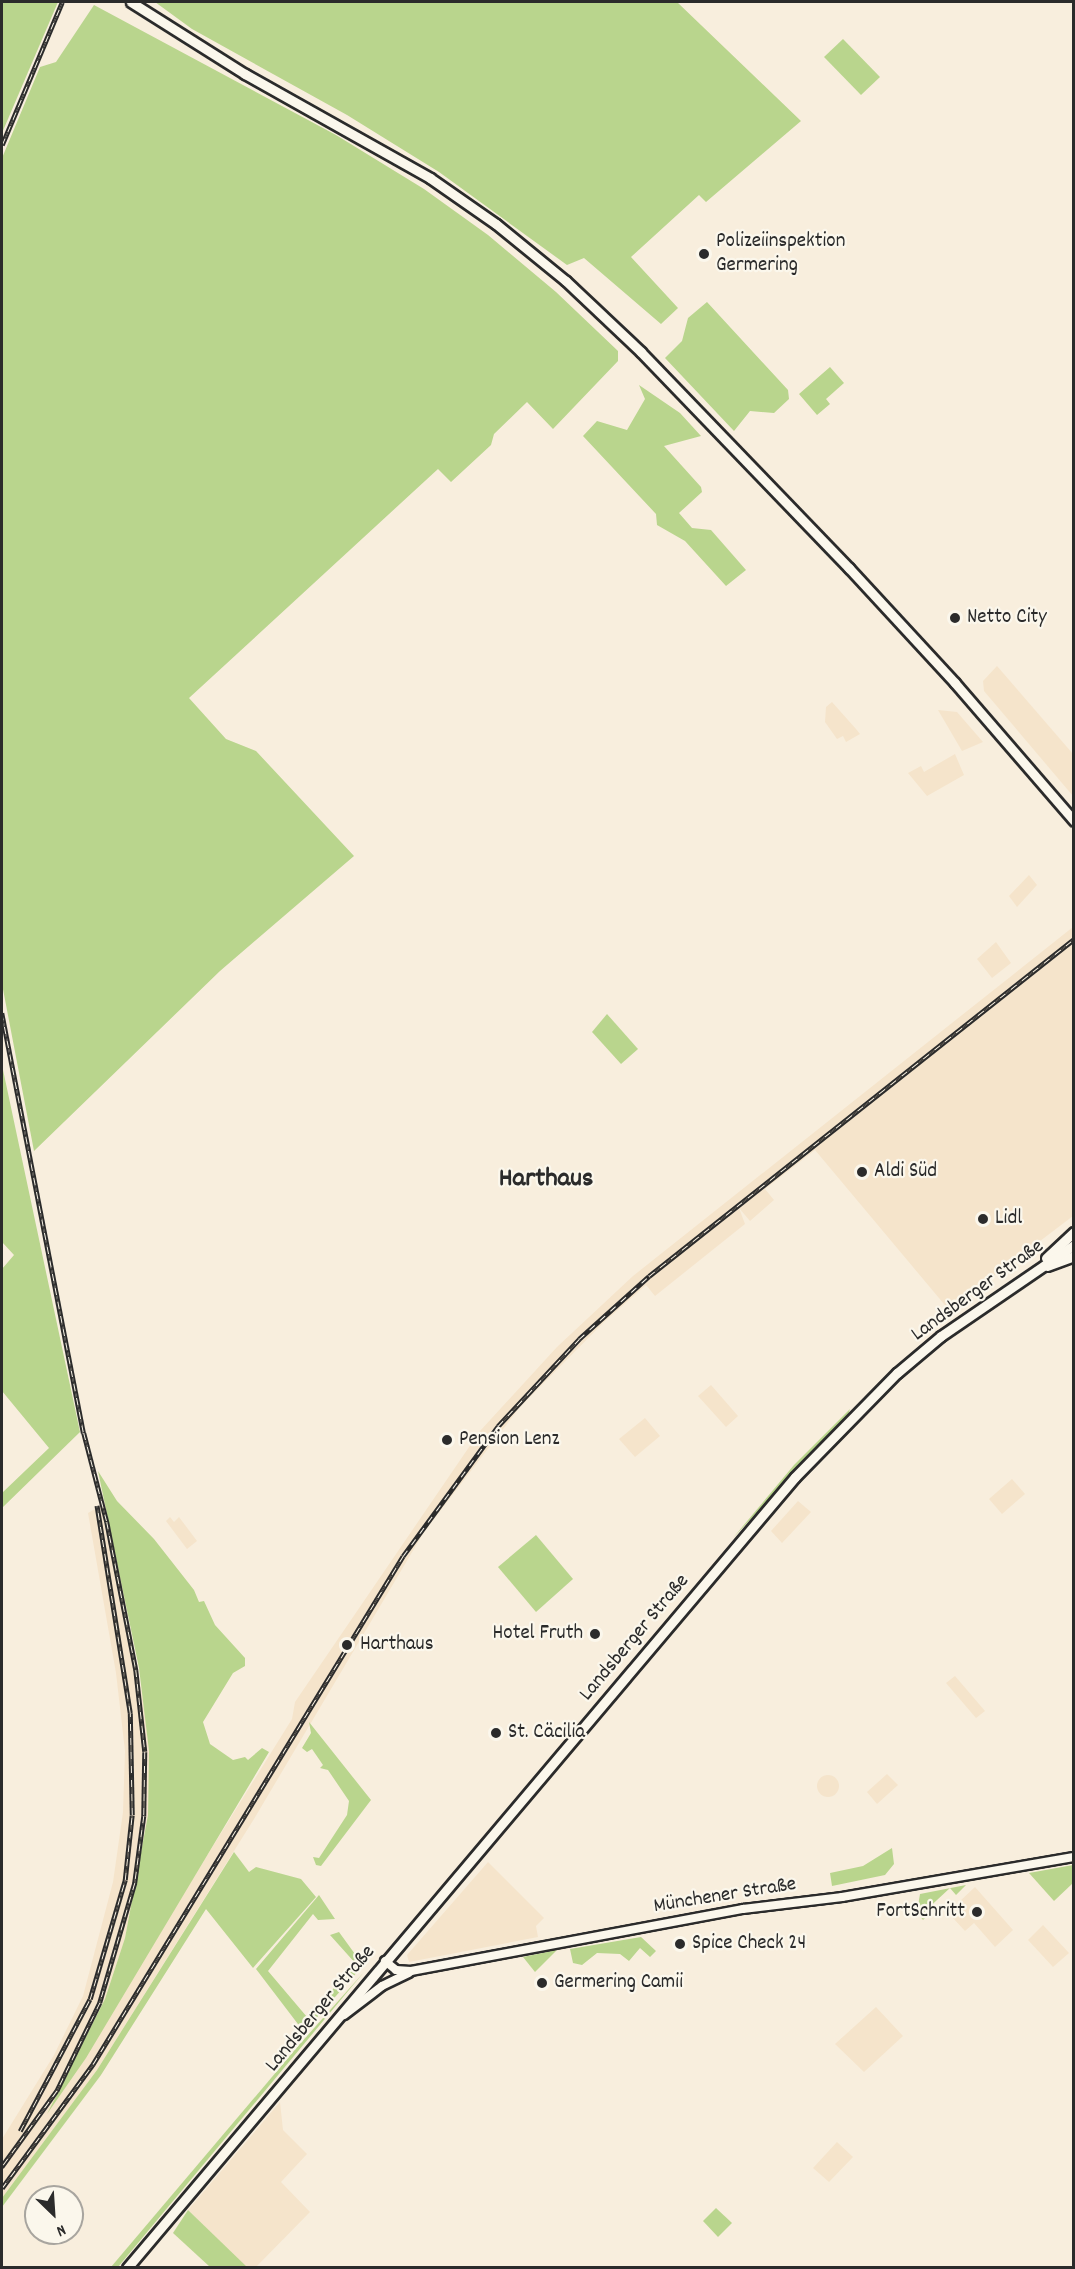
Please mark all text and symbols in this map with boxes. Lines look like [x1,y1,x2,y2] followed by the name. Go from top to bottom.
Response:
[716,229,845,279] place label: Polizeiinspektion Germering
[697,247,711,261] marker: Polizeiinspektion Germering
[967,605,1047,631] place label: Netto City
[948,611,962,625] marker: Netto City
[874,1159,937,1185] place label: Aldi Süd
[499,1164,593,1196] district label: Harthaus
[855,1165,869,1179] marker: Aldi Süd
[995,1206,1022,1232] place label: Lidl
[976,1212,990,1226] marker: Lidl
[907,1234,1049,1348] street label: Landsberger Straße
[459,1427,560,1453] place label: Pension Lenz
[440,1433,454,1447] marker: Pension Lenz
[575,1569,695,1707] street label: Landsberger Straße
[493,1621,583,1647] place label: Hotel Fruth
[588,1627,602,1641] marker: Hotel Fruth
[360,1632,433,1658] place label: Harthaus
[338,1636,356,1654] marker: Harthaus
[508,1720,585,1746] place label: St. Cäcilia
[489,1726,503,1740] marker: St. Cäcilia
[652,1872,798,1920] street label: Münchener Straße
[876,1899,965,1925] place label: FortSchritt
[970,1905,984,1919] marker: FortSchritt
[692,1931,806,1957] place label: Spice Check 24
[673,1937,687,1951] marker: Spice Check 24
[261,1940,381,2078] street label: Landsberger Straße
[554,1970,683,1996] place label: Germering Camii
[535,1976,549,1990] marker: Germering Camii
[24,2185,84,2245] north arrow
[53,2218,69,2242] text: N

